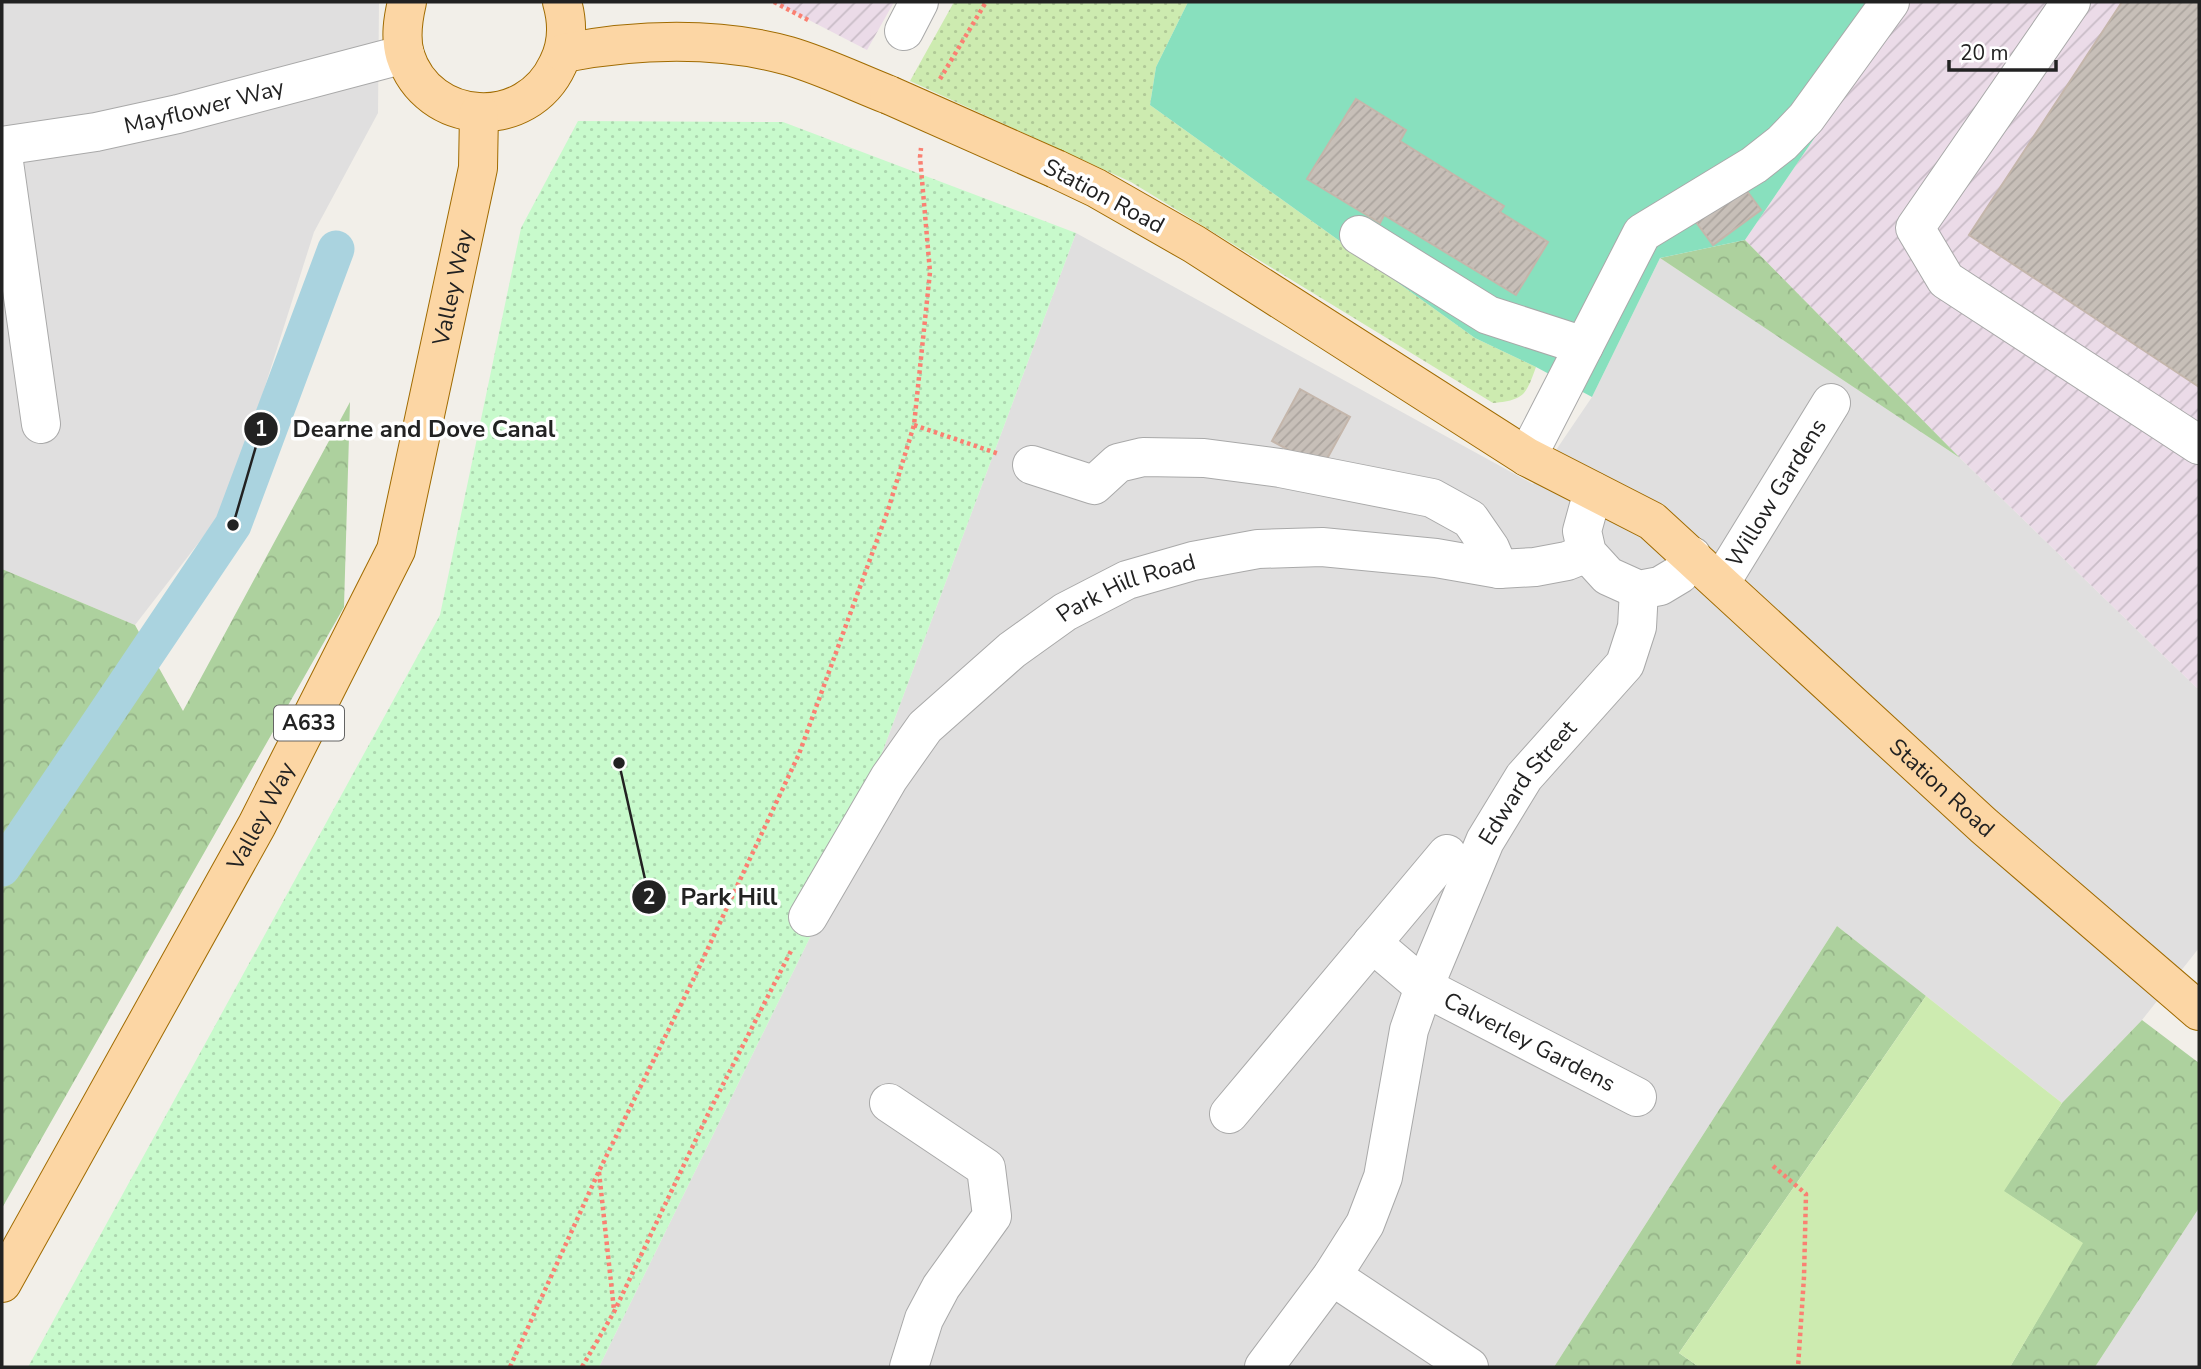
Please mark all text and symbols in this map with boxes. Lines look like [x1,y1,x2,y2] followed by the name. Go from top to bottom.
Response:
[1949,28,2056,72] scale bar
[1960,39,2009,67] text: 20 m
[121,71,288,141] street label: Mayflower Way
[1038,151,1170,241] street label: Station Road
[425,226,480,349] street label: Valley Way
[244,406,570,451] callout: Dearne and Dove Canal
[1719,412,1833,573] street label: Willow Gardens
[293,413,556,445] text: Dearne and Dove Canal
[255,415,267,443] text: 1
[1050,546,1199,629] street label: Park Hill Road
[274,706,344,740] road number: A633
[1471,713,1584,851] street label: Edward Street
[1883,731,2002,844] street label: Station Road
[219,756,302,876] street label: Valley Way
[631,874,791,919] callout: Park Hill
[681,881,778,913] text: Park Hill
[643,883,655,911] text: 2
[1438,984,1621,1099] street label: Calverley Gardens

